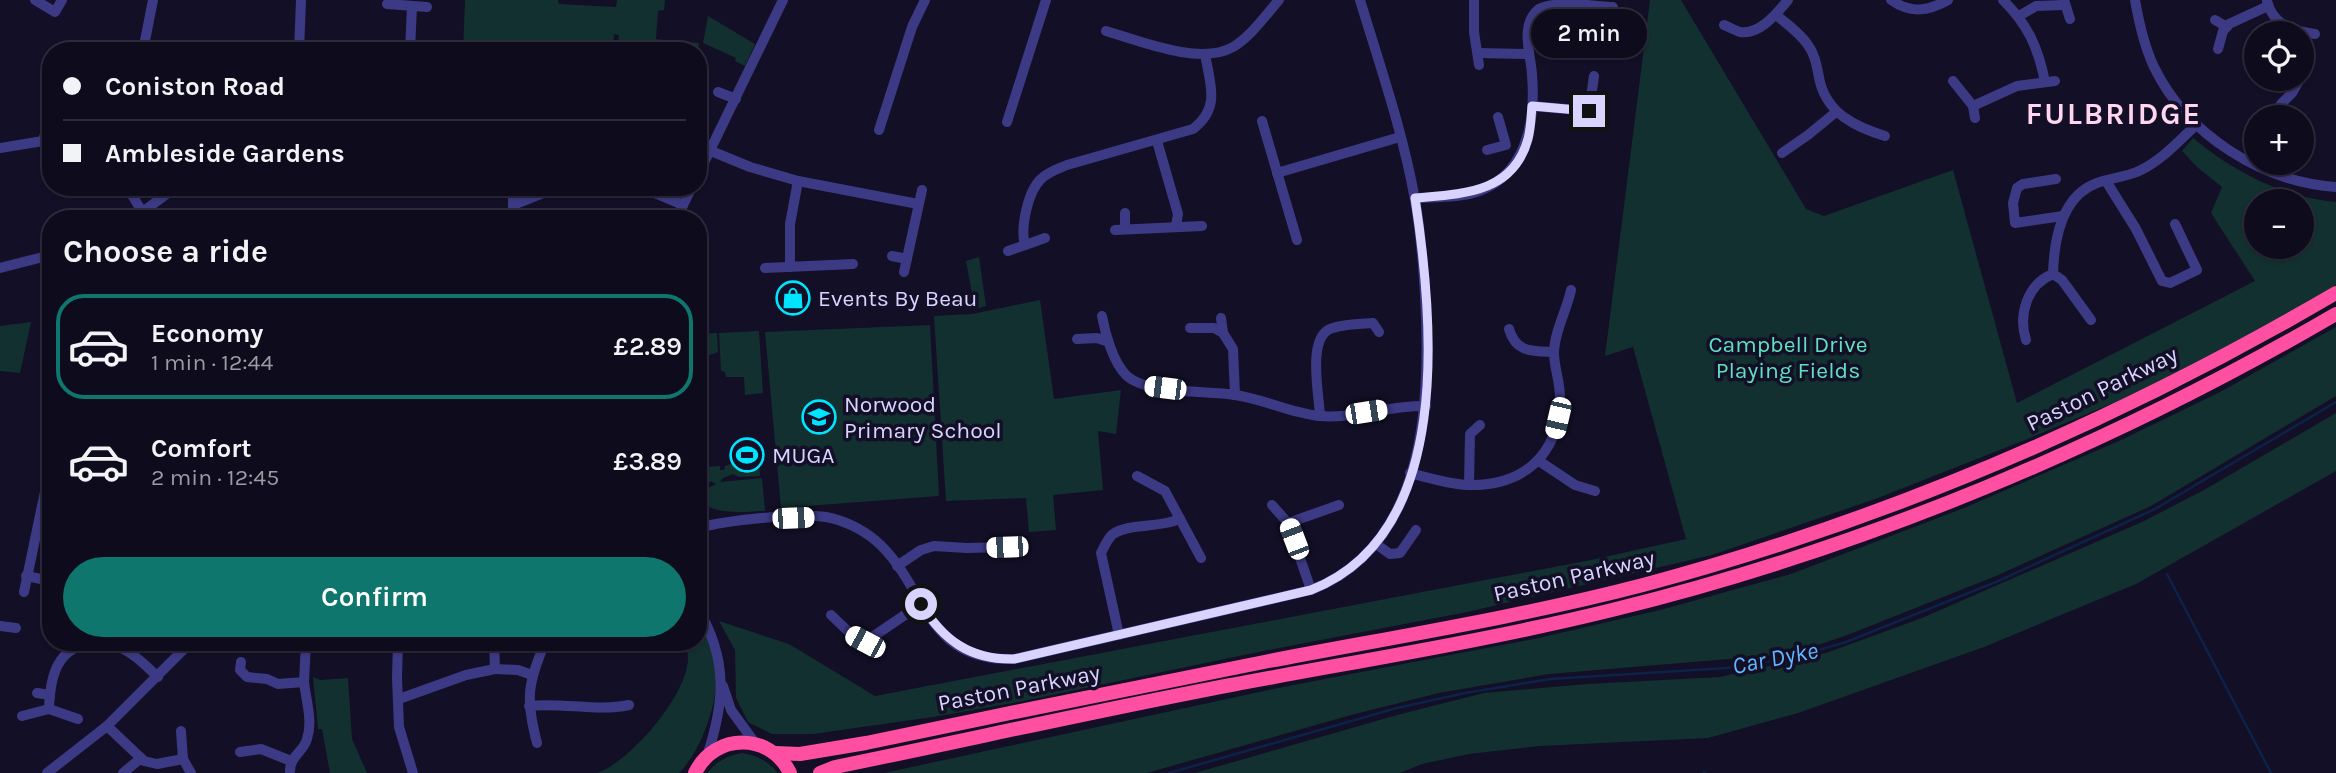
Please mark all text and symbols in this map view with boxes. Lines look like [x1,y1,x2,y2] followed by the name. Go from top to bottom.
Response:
[1531,10,1647,58] callout: 2 min
[1558,20,1620,47] text: 2 min
[2244,21,2314,259] map controls
[2244,21,2314,91] button: locate
[105,71,285,102] text: Coniston Road
[1573,95,1605,127] route end
[2026,96,2202,132] district label: FULBRIDGE
[2244,105,2314,175] button: +
[105,138,345,169] text: Ambleside Gardens
[2244,189,2314,259] button: −
[63,233,268,270] text: Choose a ride
[774,279,812,317] shop icon: Events By Beau
[818,285,978,312] place label: Events By Beau
[67,315,130,378] icon: car
[151,318,263,349] text: Economy
[614,331,682,362] text: £2.89
[1708,331,1868,384] park label: Campbell Drive Playing Fields
[2022,341,2182,437] street label: Paston Parkway
[151,349,273,376] text: 1 min · 12:44
[1143,375,1188,401] car
[844,391,1002,444] place label: Norwood Primary School
[1544,395,1573,441] car
[800,398,838,436] school or university icon: Norwood Primary School
[1344,398,1389,426] car
[67,430,130,493] icon: car
[151,433,252,464] text: Comfort
[728,436,766,474] sports icon: MUGA
[772,442,835,469] place label: MUGA
[613,446,682,477] text: £3.89
[151,464,279,491] text: 2 min · 12:45
[772,507,815,529] car
[1277,516,1312,562] car
[986,536,1029,558] car
[1491,544,1658,608] street label: Paston Parkway
[63,557,686,637] button: Confirm
[905,588,937,620] route start
[842,623,889,661] car
[1730,636,1820,680] water label: Car Dyke
[936,659,1103,717] street label: Paston Parkway

